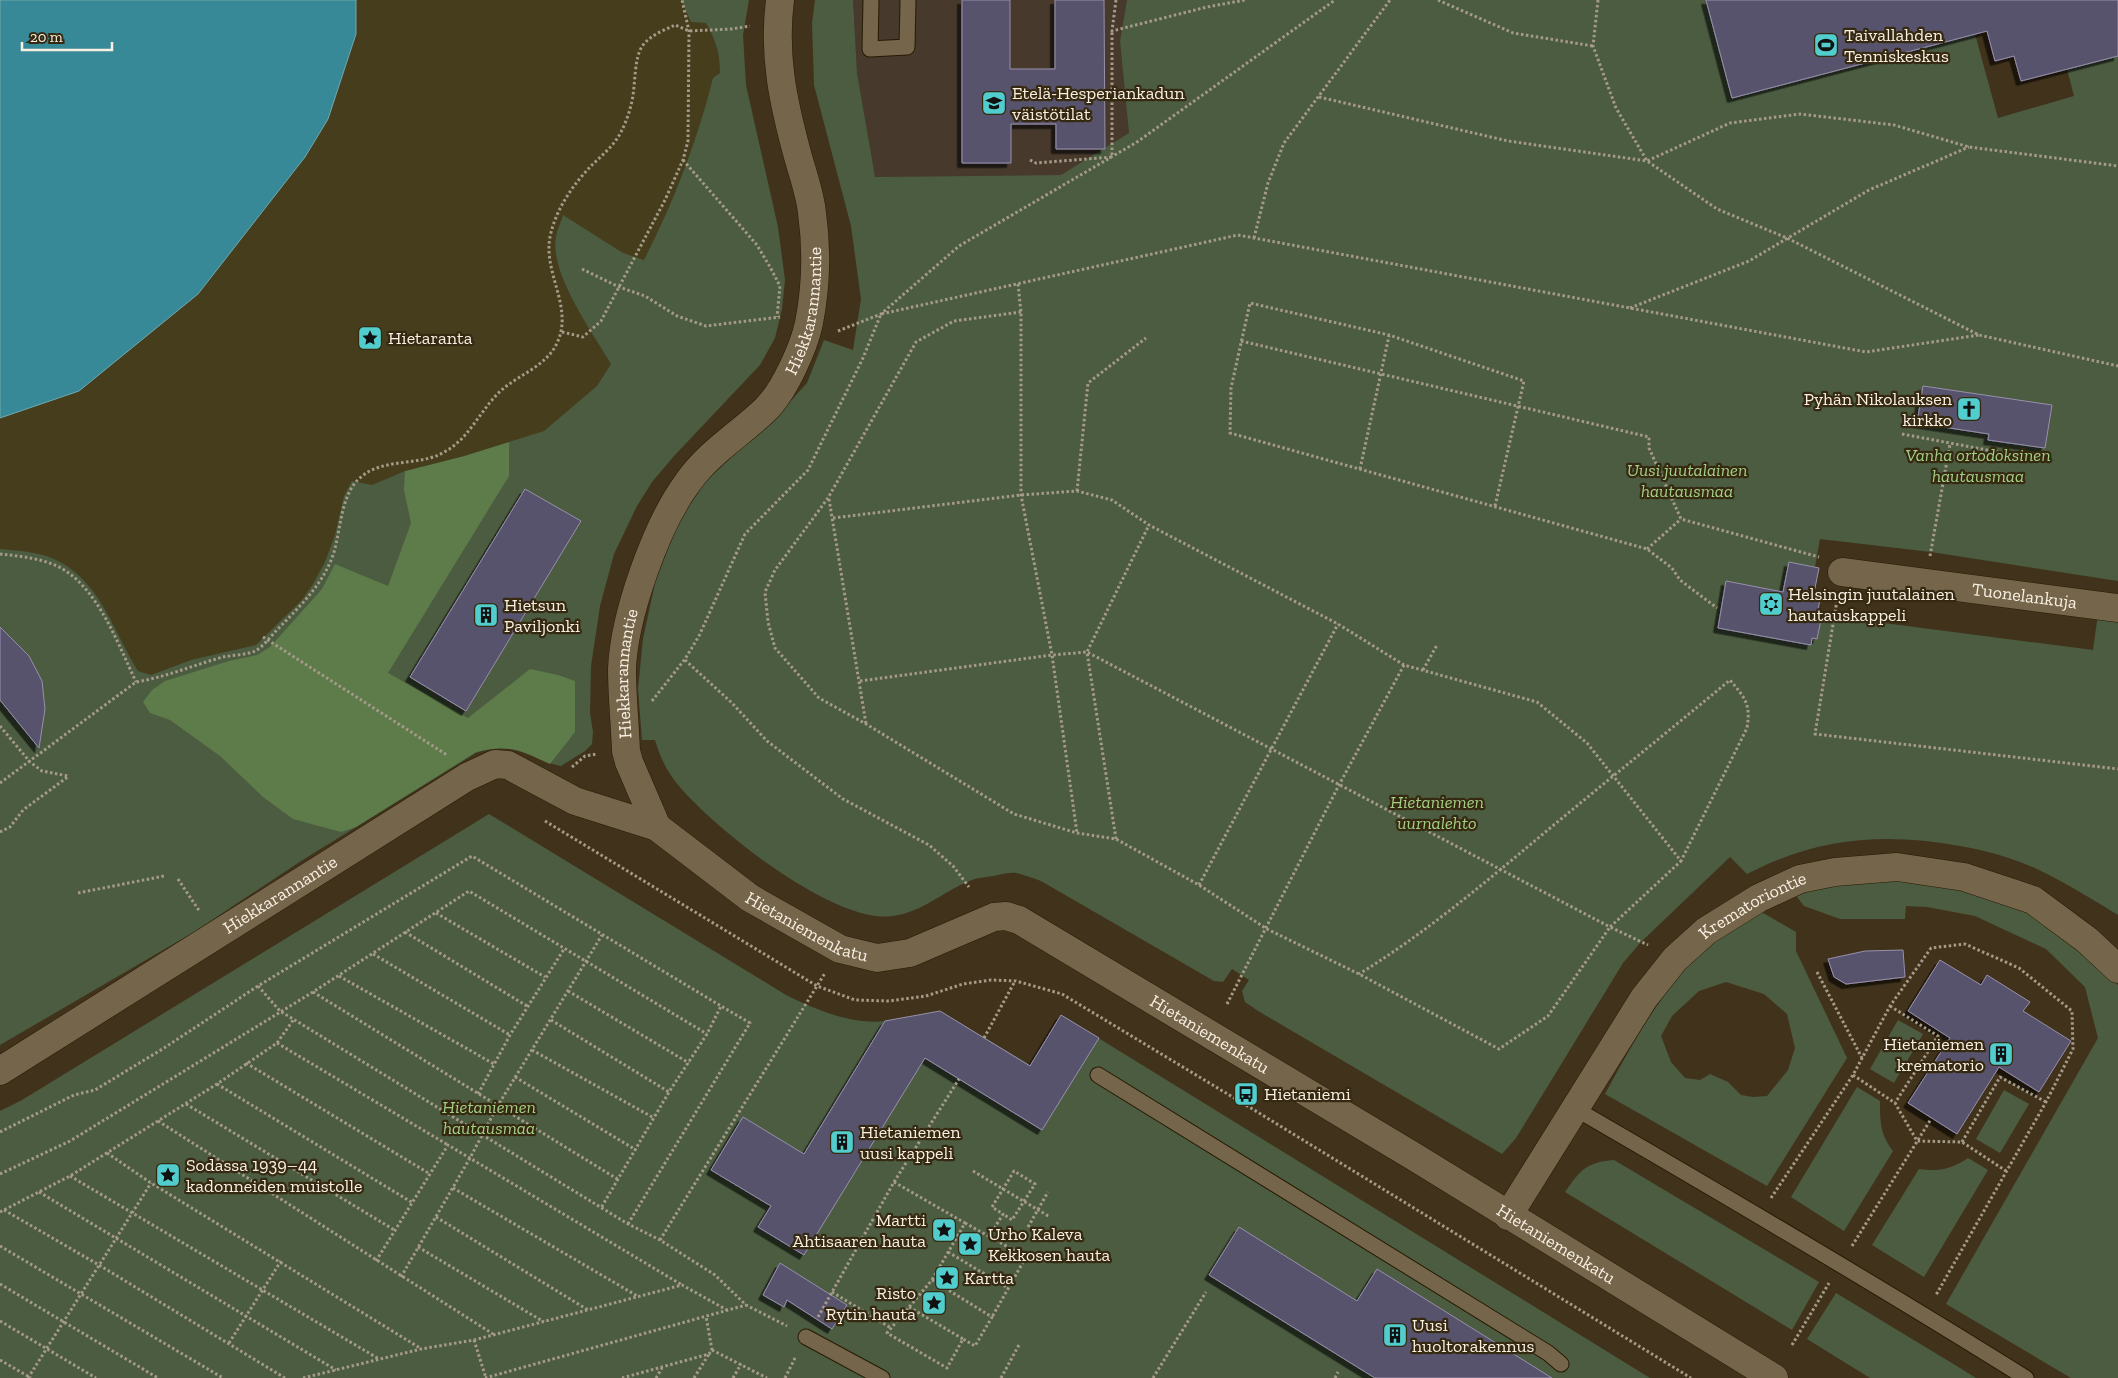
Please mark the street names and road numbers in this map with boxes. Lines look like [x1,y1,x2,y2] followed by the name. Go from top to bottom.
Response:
[780,247,826,378] street label: Hiekkarannantie
[1971,578,2079,614] street label: Tuonelankuja
[611,606,643,739] street label: Hiekkarannantie
[219,851,341,939] street label: Hiekkarannantie
[1694,867,1808,944] street label: Krematoriontie
[741,887,870,966] street label: Hietaniemenkatu
[1146,990,1273,1078] street label: Hietaniemenkatu
[1493,1199,1620,1289] street label: Hietaniemenkatu

